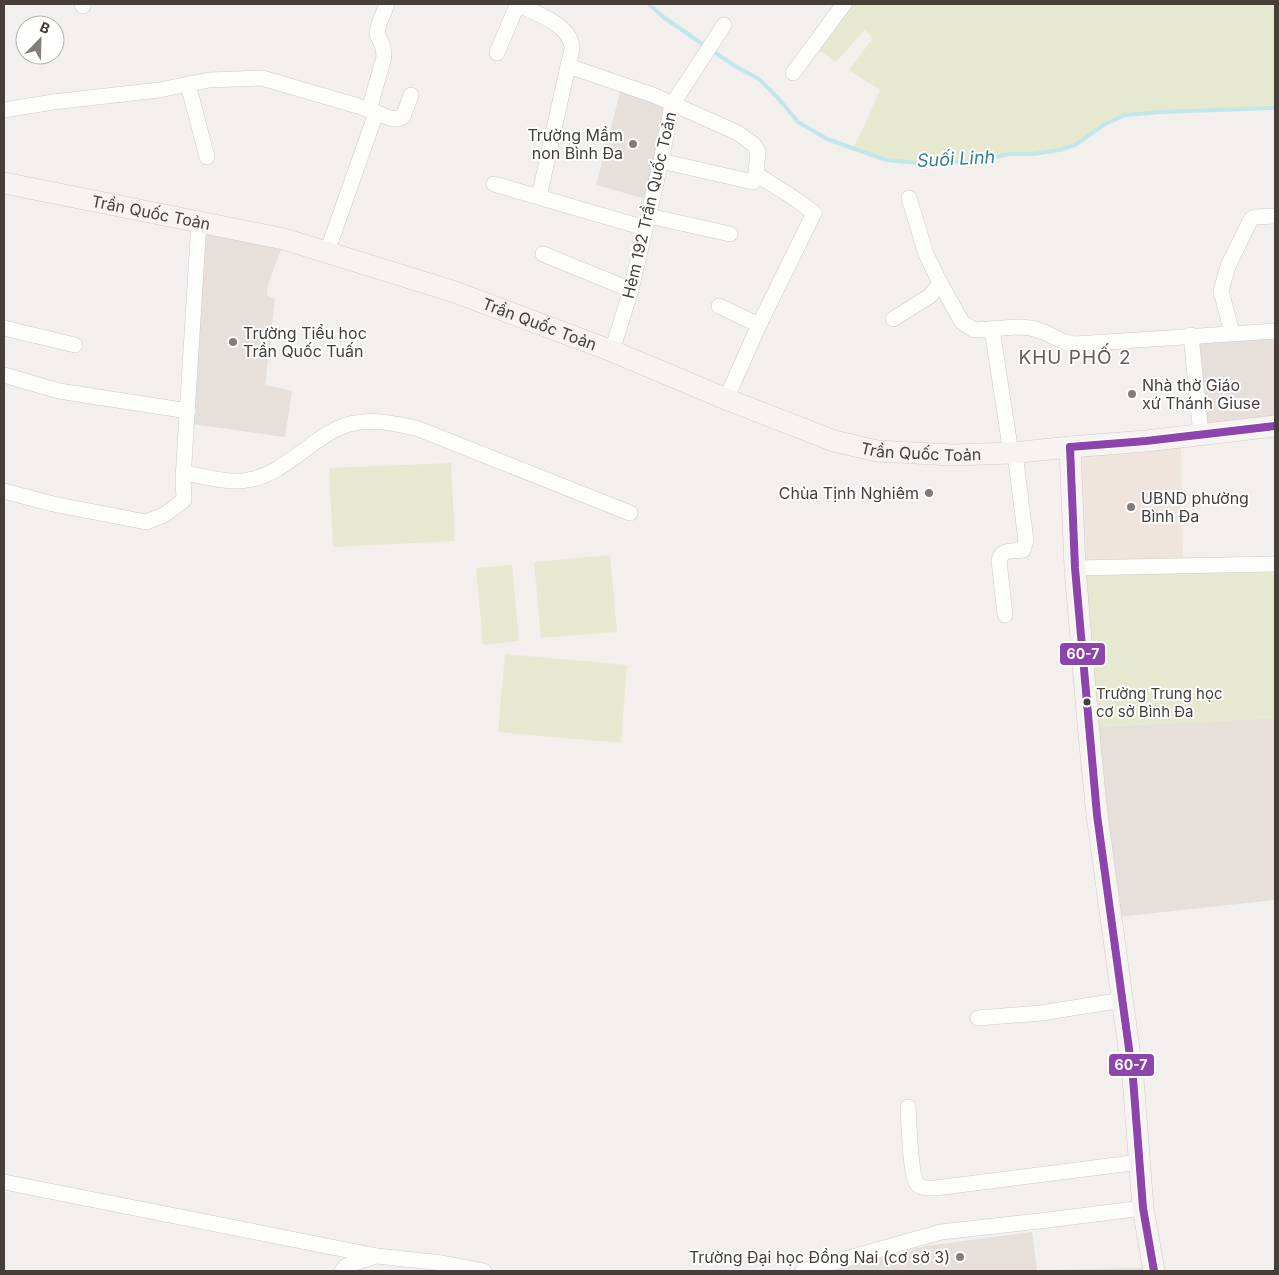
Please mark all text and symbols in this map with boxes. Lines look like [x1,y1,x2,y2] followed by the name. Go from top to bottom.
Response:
[15,15,65,65] north arrow
[38,18,53,37] text: B
[618,110,680,300] street label: Hẻm 192 Trần Quốc Toản
[527,125,623,163] place label: Trường Mầm non Bình Đa
[627,138,639,150] marker: Trường Mầm non Bình Đa
[916,146,996,171] water label: Suối Linh
[90,191,212,234] street label: Trần Quốc Toản
[480,293,600,354] street label: Trần Quốc Toản
[243,323,367,361] place label: Trường Tiểu học Trần Quốc Tuấn
[227,336,239,348] marker: Trường Tiểu học Trần Quốc Tuấn
[1018,343,1132,369] district label: KHU PHỐ 2
[1142,375,1260,413] place label: Nhà thờ Giáo xứ Thánh Giuse
[1126,388,1138,400] marker: Nhà thờ Giáo xứ Thánh Giuse
[859,438,982,465] street label: Trần Quốc Toản
[779,483,919,503] place label: Chùa Tịnh Nghiêm
[923,487,935,499] marker: Chùa Tịnh Nghiêm
[1141,488,1249,526] place label: UBND phường Bình Đa
[1125,501,1137,513] marker: UBND phường Bình Đa
[1059,642,1106,666] line badge: 60-7
[1067,645,1099,662] text: 60-7
[1096,684,1223,721] place label: Trường Trung học cơ sở Bình Đa
[1082,697,1092,707] marker: Trường Trung học cơ sở Bình Đa
[1108,1053,1155,1077] line badge: 60-7
[1115,1056,1147,1073] text: 60-7
[689,1247,950,1267] place label: Trường Đại học Đồng Nai (cơ sở 3)
[954,1251,966,1263] marker: Trường Đại học Đồng Nai (cơ sở 3)

